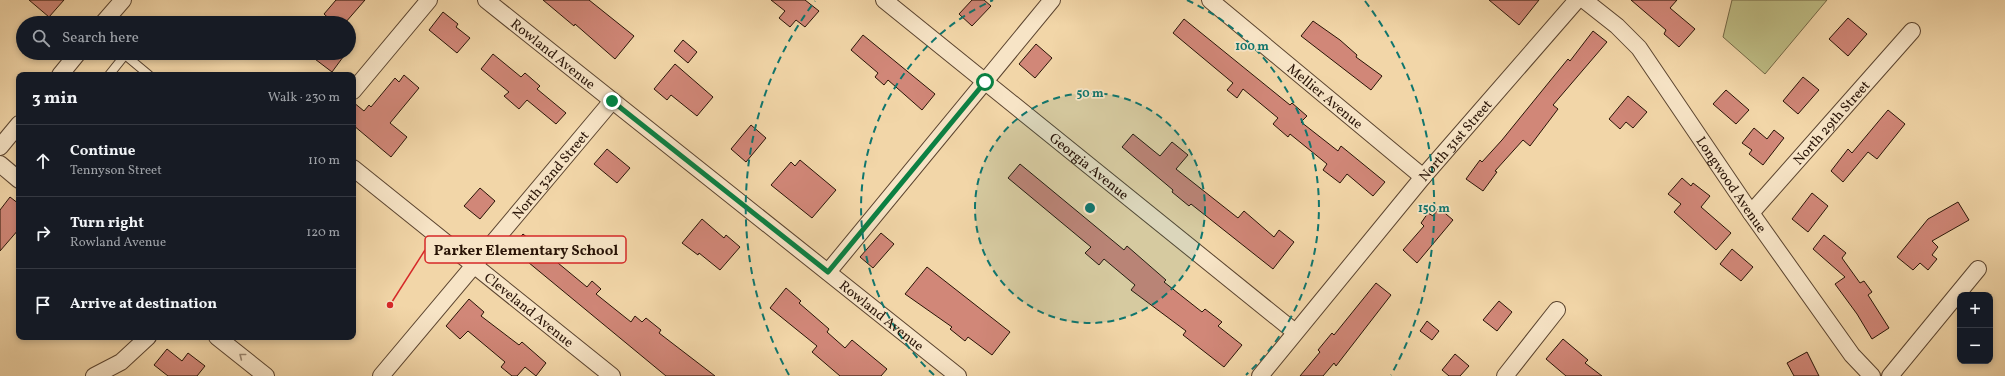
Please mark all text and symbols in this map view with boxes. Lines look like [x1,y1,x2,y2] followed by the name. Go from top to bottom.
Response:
[506,15,599,95] street label: Rowland Avenue
[16,16,356,60] search box
[30,27,52,49] icon: search
[62,28,139,49] text: Search here
[1235,39,1269,55] text: 100 m
[1283,60,1367,134] street label: Mellier Avenue
[976,73,994,91] route start
[1790,77,1875,170] street label: North 29th Street
[1076,86,1104,102] text: 50 m
[32,87,78,110] text: 3 min
[268,89,340,107] text: Walk · 230 m
[603,92,621,110] route end
[1415,96,1497,186] street label: North 31st Street
[509,127,594,224] street label: North 32nd Street
[1045,129,1132,205] street label: Georgia Avenue
[1691,133,1770,238] street label: Longwood Avenue
[70,141,135,162] text: Continue
[32,150,54,172] icon: ahead
[308,152,340,170] text: 110 m
[70,162,162,180] text: Tennyson Street
[1083,201,1097,215] centre of rings
[1418,201,1450,217] text: 150 m
[70,213,144,234] text: Turn right
[32,222,54,244] icon: right
[306,224,340,242] text: 120 m
[70,234,166,252] text: Rowland Avenue
[425,236,626,263] callout: Parker Elementary School
[434,241,618,262] text: Parker Elementary School
[480,269,577,353] street label: Cleveland Avenue
[834,277,928,356] street label: Rowland Avenue
[1957,292,1993,364] map controls
[1957,292,1993,328] button: +
[32,294,54,316] icon: arrive
[70,294,217,315] text: Arrive at destination
[1957,328,1993,364] button: −
[239,354,246,361] one-way arrow

